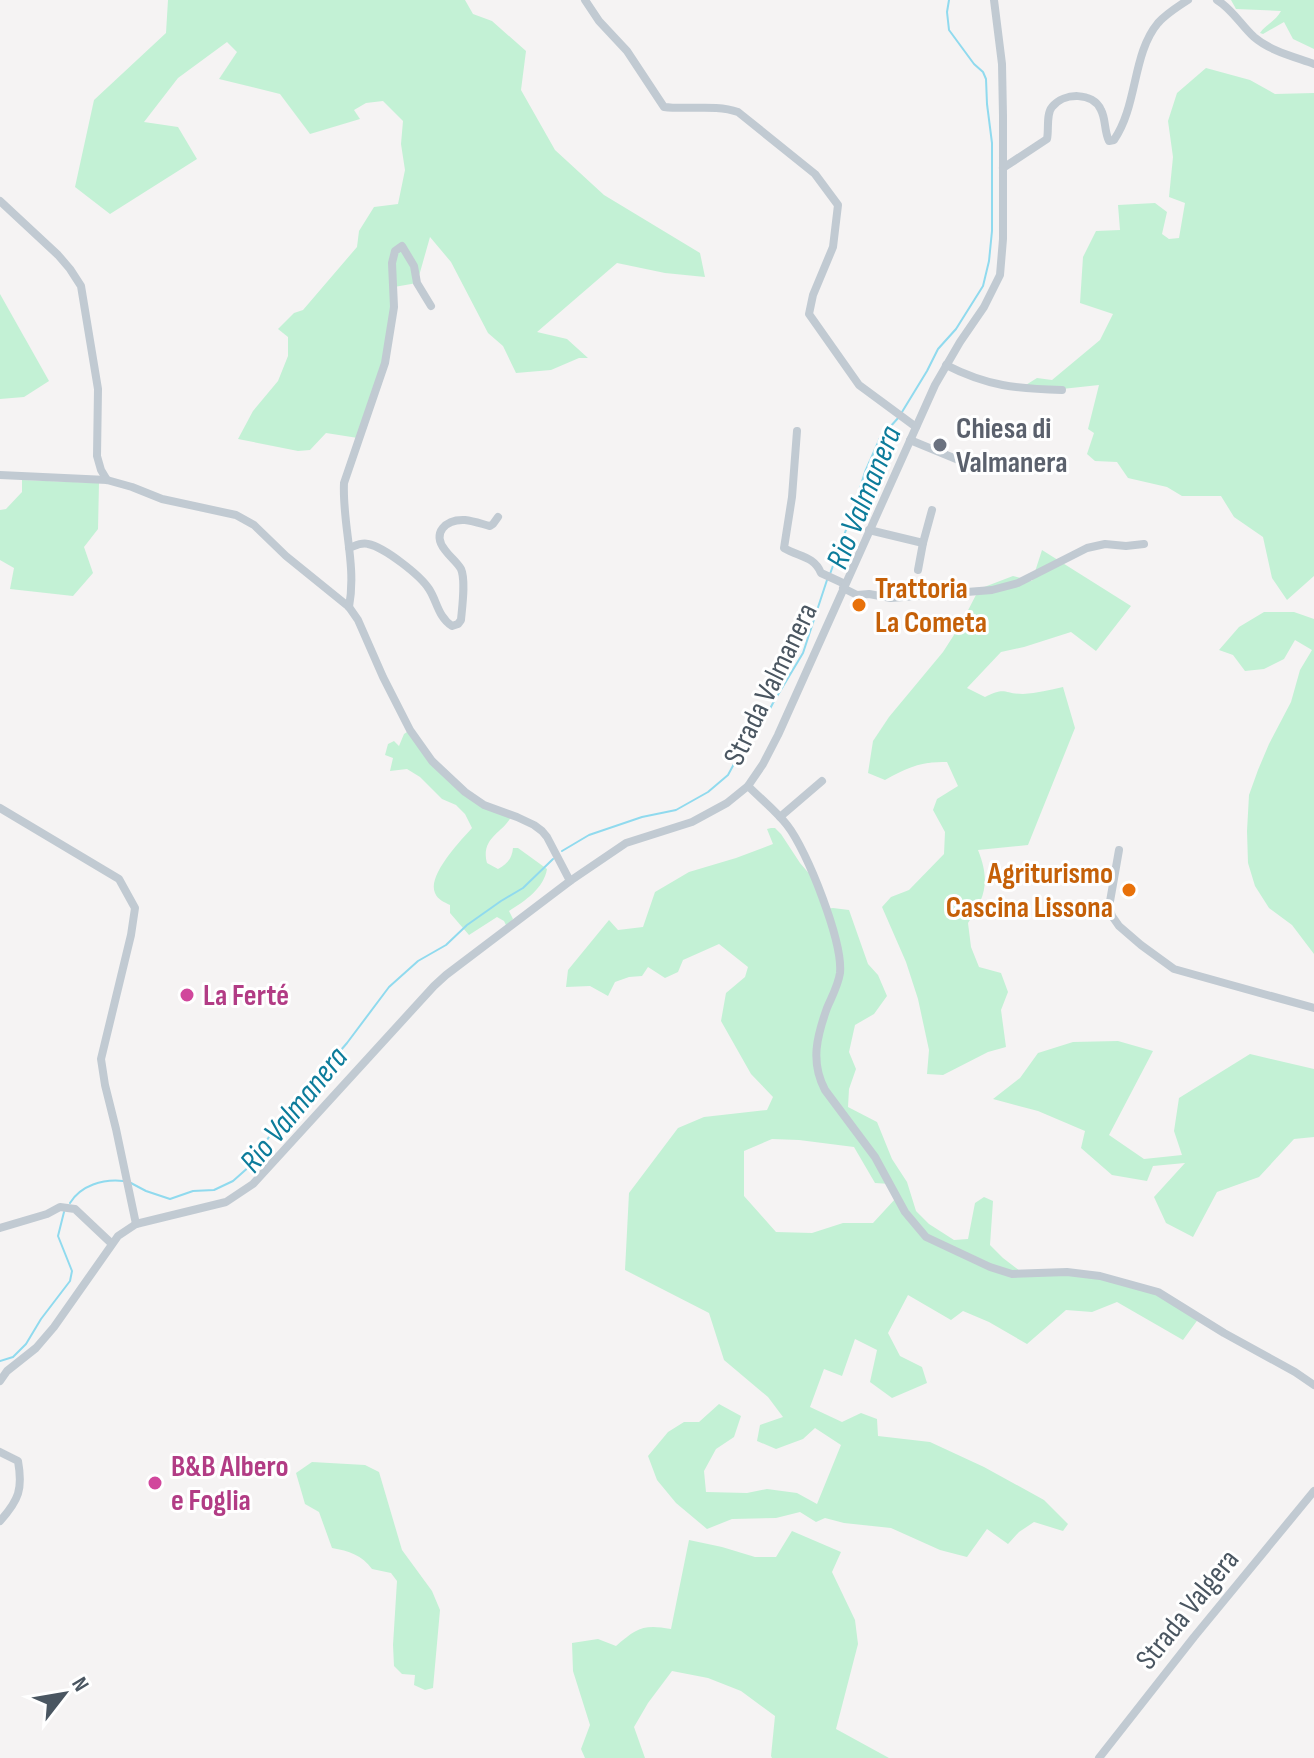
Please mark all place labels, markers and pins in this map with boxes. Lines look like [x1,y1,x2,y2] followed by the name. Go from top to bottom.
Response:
[956,411,1067,481] place label: Chiesa di Valmanera
[931,436,949,454] marker: Chiesa di Valmanera
[875,571,987,641] place label: Trattoria La Cometa
[850,596,868,614] marker: Trattoria La Cometa
[946,856,1113,926] place label: Agriturismo Cascina Lissona
[1120,881,1138,899] marker: Agriturismo Cascina Lissona
[203,978,289,1014] place label: La Ferté
[178,986,196,1004] marker: La Ferté
[171,1449,289,1519] place label: B&B Albero e Foglia
[146,1474,164,1492] marker: B&B Albero e Foglia

